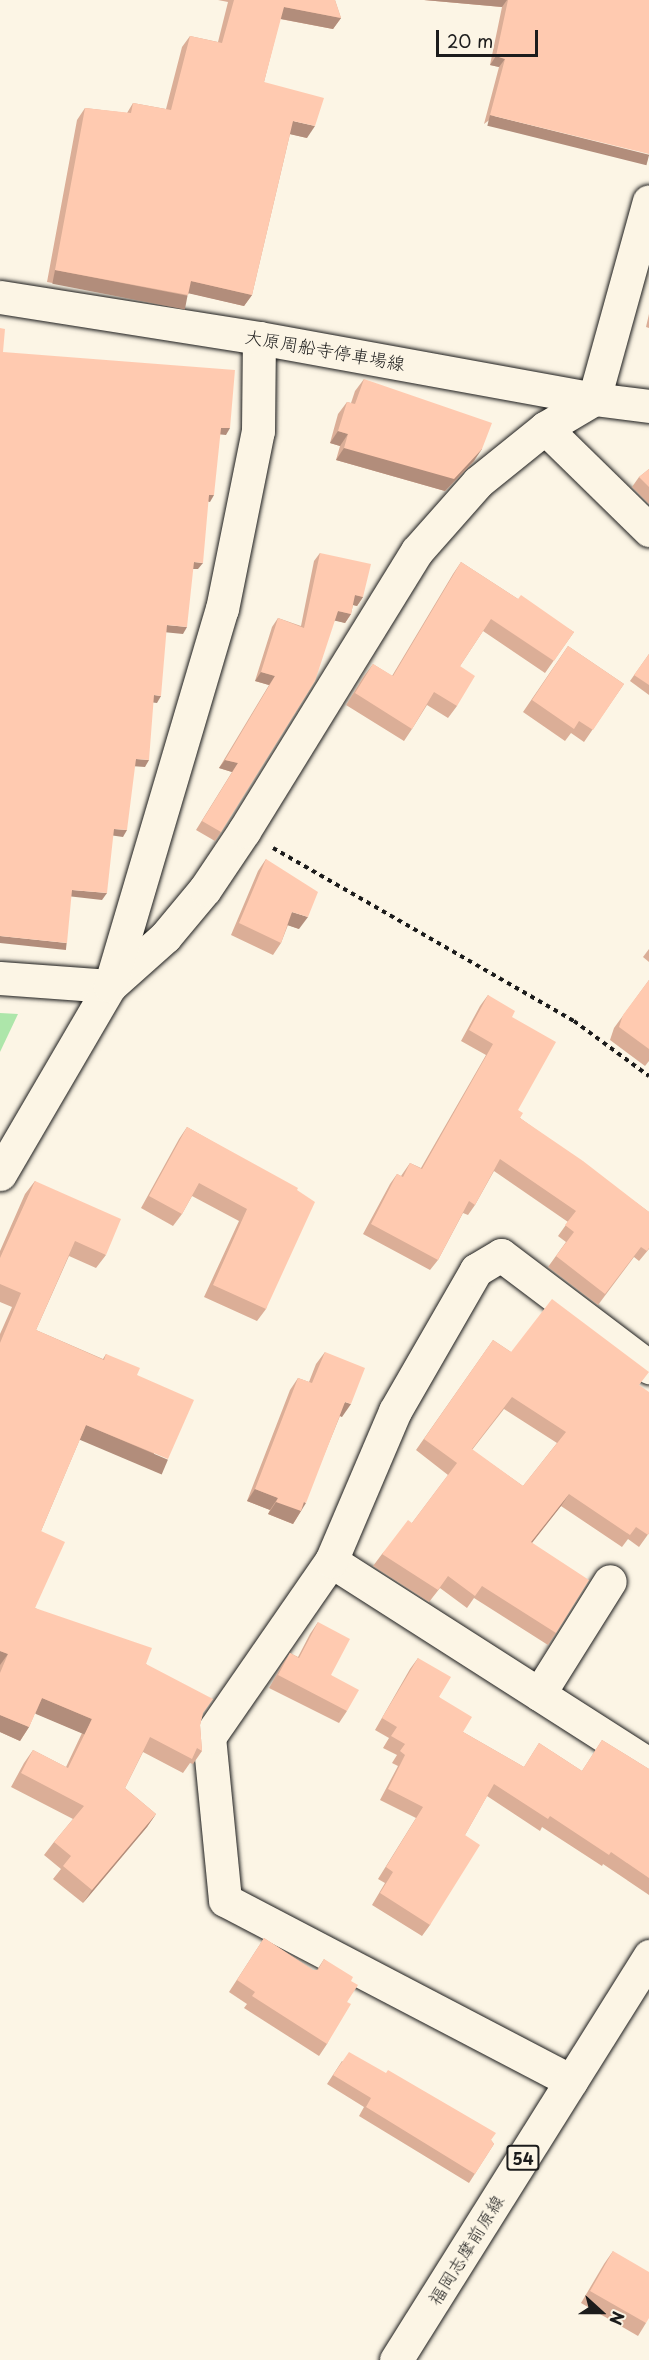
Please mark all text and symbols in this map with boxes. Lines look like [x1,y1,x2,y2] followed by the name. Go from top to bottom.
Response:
[439,18,541,56] scale bar
[447,27,493,54] text: 20 m
[243,325,407,375] street label: 大原周船寺停車場線
[505,2145,541,2171] road number: 54
[423,2191,509,2309] street label: 福岡志摩前原線
[571,2282,631,2342] north arrow
[604,2308,631,2329] text: N

